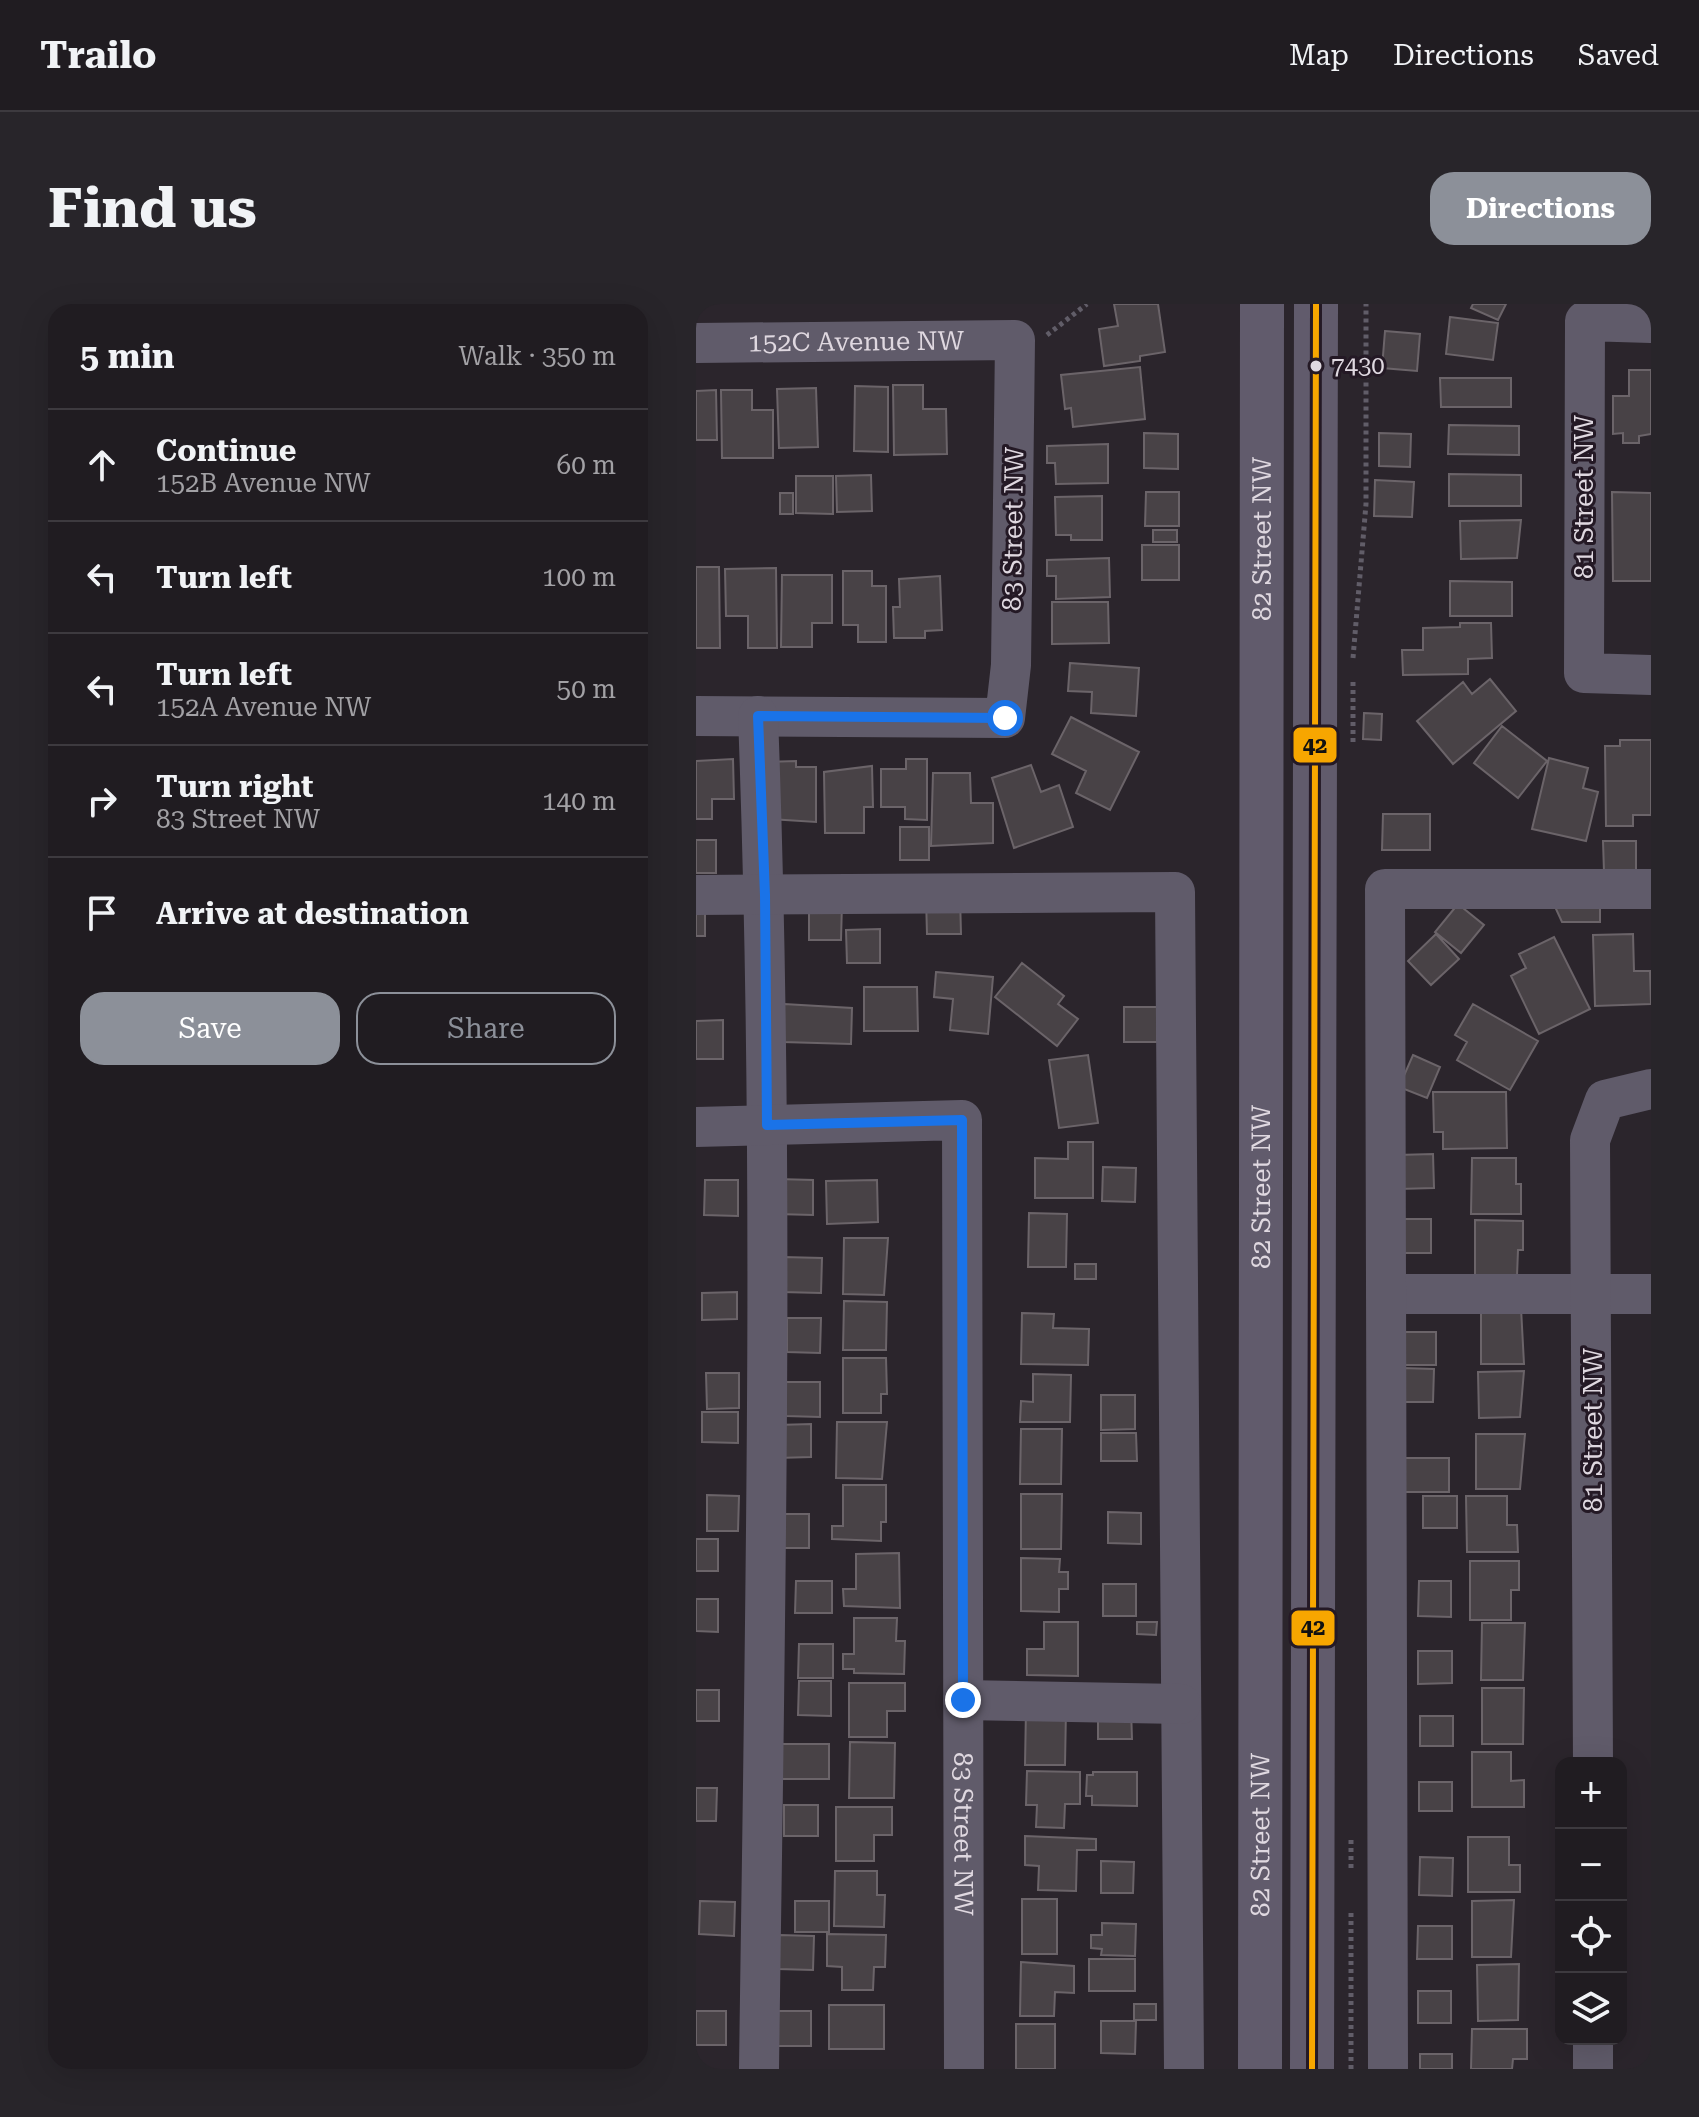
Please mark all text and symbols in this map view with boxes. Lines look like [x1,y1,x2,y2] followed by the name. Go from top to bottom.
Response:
[40,33,156,77] text: Trailo
[1289,39,1349,72] text: Map
[1393,39,1534,72] text: Directions
[1578,39,1659,72] text: Saved
[1430,172,1651,245] button: Directions
[48,175,257,241] text: Find us
[748,325,965,358] street label: 152C Avenue NW
[80,336,175,376] text: 5 min
[458,341,616,371] text: Walk · 350 m
[1331,352,1385,380] place label: 7430
[1308,358,1324,374] marker: 7430
[1569,414,1599,579] street label: 81 Street NW
[156,433,296,468] text: Continue
[80,443,124,487] icon: ahead
[997,446,1029,611] street label: 83 Street NW
[557,450,616,480] text: 60 m
[1247,456,1277,621] street label: 82 Street NW
[156,468,371,498] text: 152B Avenue NW
[80,555,124,599] icon: left
[156,560,292,595] text: Turn left
[542,562,616,592] text: 100 m
[156,657,292,692] text: Turn left
[80,667,124,711] icon: left
[557,674,616,704] text: 50 m
[156,692,371,722] text: 152A Avenue NW
[987,700,1023,736] route start
[1292,726,1338,764] line badge: 42
[1303,733,1327,758] text: 42
[156,769,313,804] text: Turn right
[80,779,124,823] icon: right
[542,786,616,816] text: 140 m
[156,804,320,834] text: 83 Street NW
[80,891,124,935] icon: arrive
[156,896,469,931] text: Arrive at destination
[80,992,340,1065] button: Save
[356,992,616,1065] button: Share
[1246,1104,1276,1269] street label: 82 Street NW
[1578,1347,1608,1512] street label: 81 Street NW
[1290,1609,1336,1647] line badge: 42
[1301,1615,1325,1640] text: 42
[945,1682,981,1718] route end
[948,1752,979,1917] street label: 83 Street NW
[1245,1752,1275,1917] street label: 82 Street NW
[1555,1757,1627,2045] map controls
[1555,1757,1627,1829] button: +
[1555,1829,1627,1901] button: −
[1555,1901,1627,1973] button: locate
[1555,1973,1627,2045] button: layers

